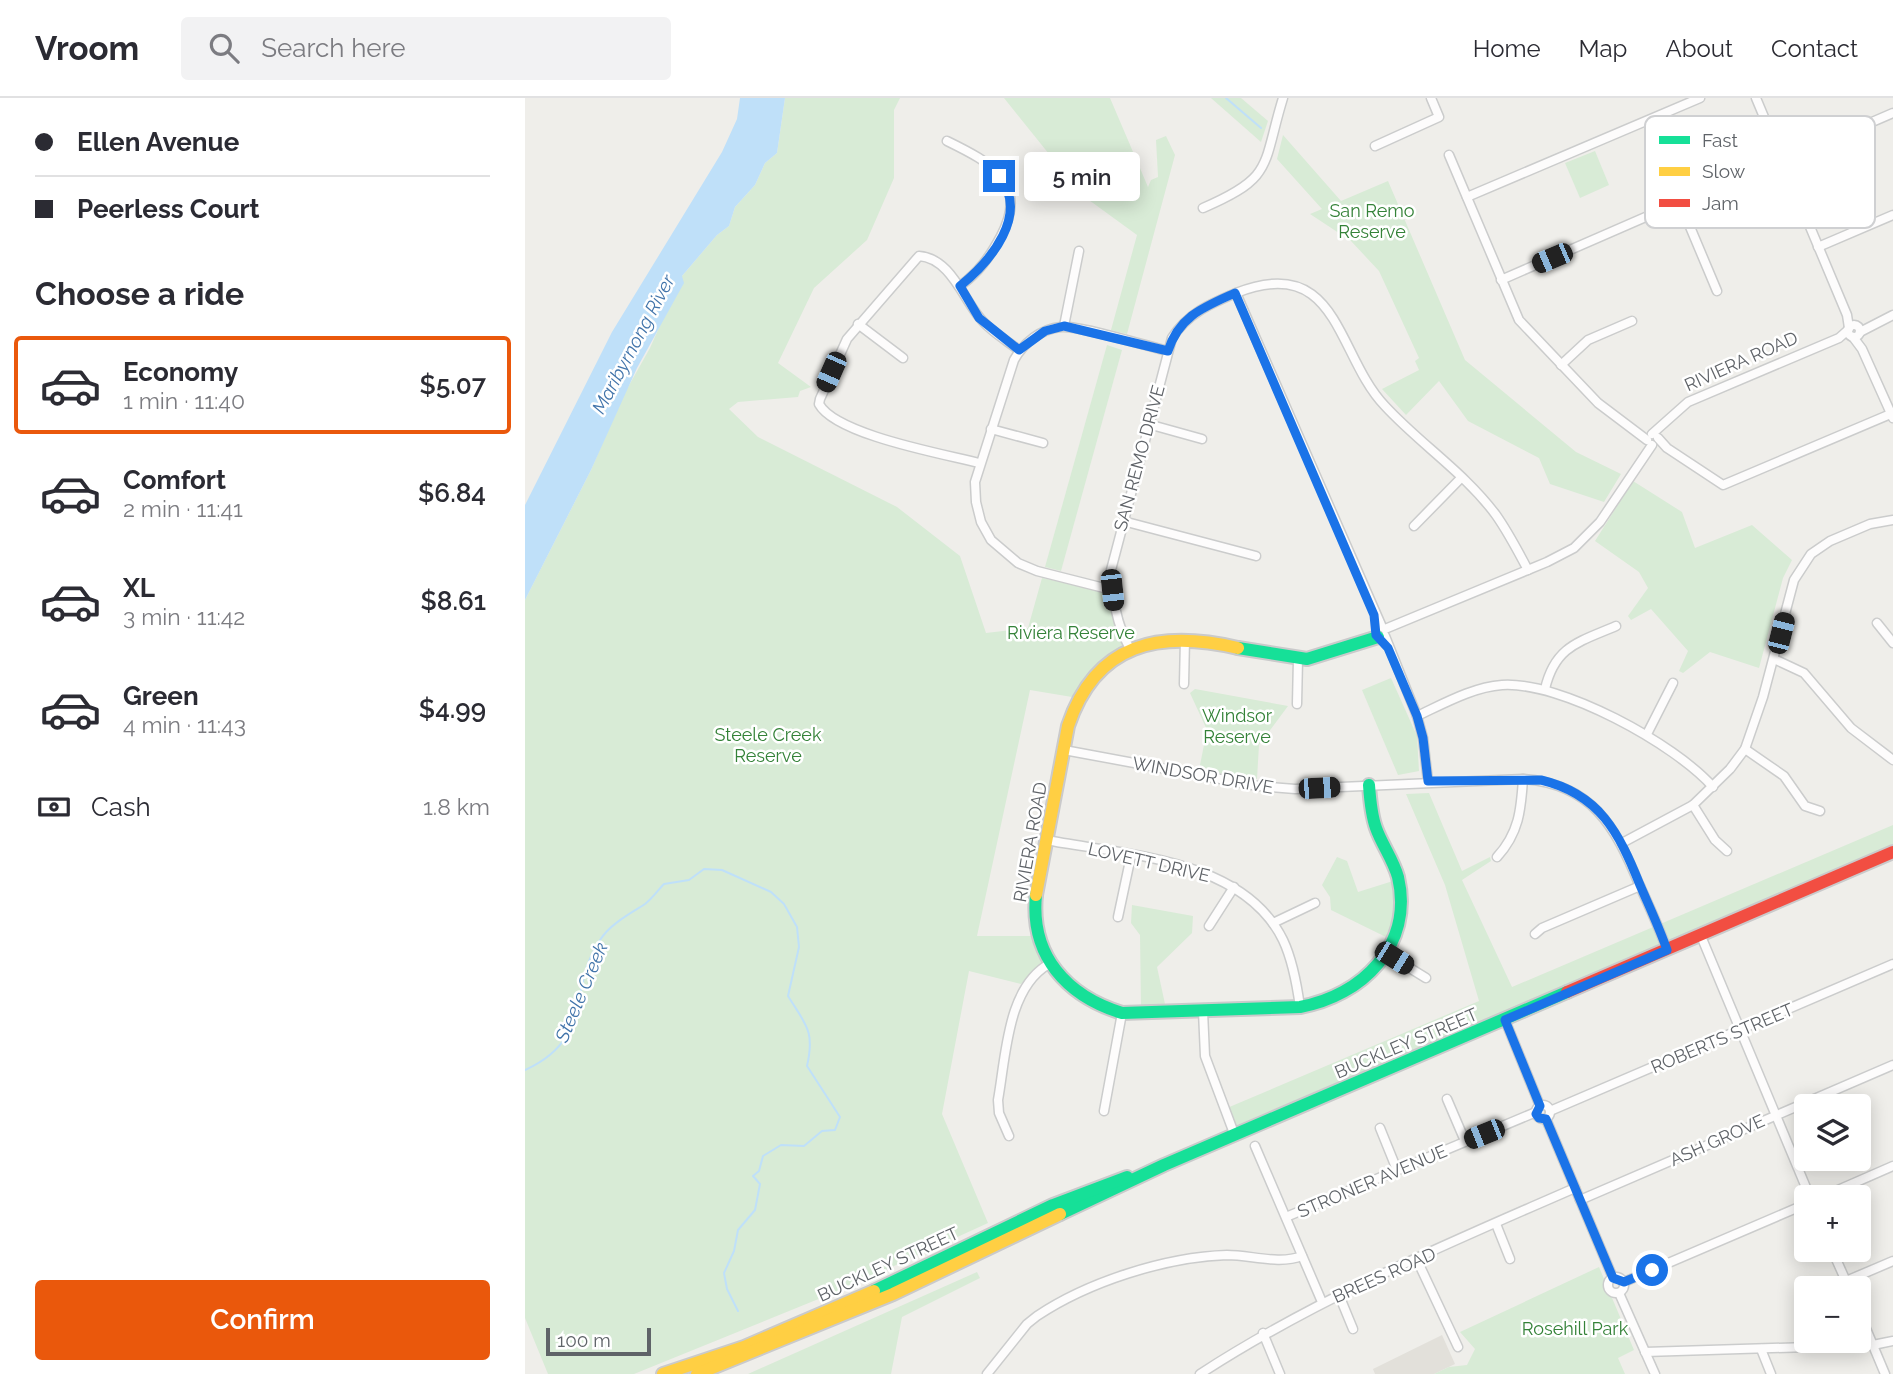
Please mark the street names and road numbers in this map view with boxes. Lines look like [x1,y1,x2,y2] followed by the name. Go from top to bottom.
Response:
[1681,327,1801,395] street label: RIVIERA ROAD
[1109,383,1169,533] street label: SAN REMO DRIVE
[1131,752,1275,798] street label: WINDSOR DRIVE
[1009,780,1051,904] street label: RIVIERA ROAD
[1086,838,1212,886] street label: LOVETT DRIVE
[1648,998,1796,1078] street label: ROBERTS STREET
[1331,1003,1481,1083] street label: BUCKLEY STREET
[1666,1110,1768,1170] street label: ASH GROVE
[1294,1140,1450,1222] street label: STRONER AVENUE
[814,1222,962,1306] street label: BUCKLEY STREET
[1329,1243,1439,1307] street label: BREES ROAD

